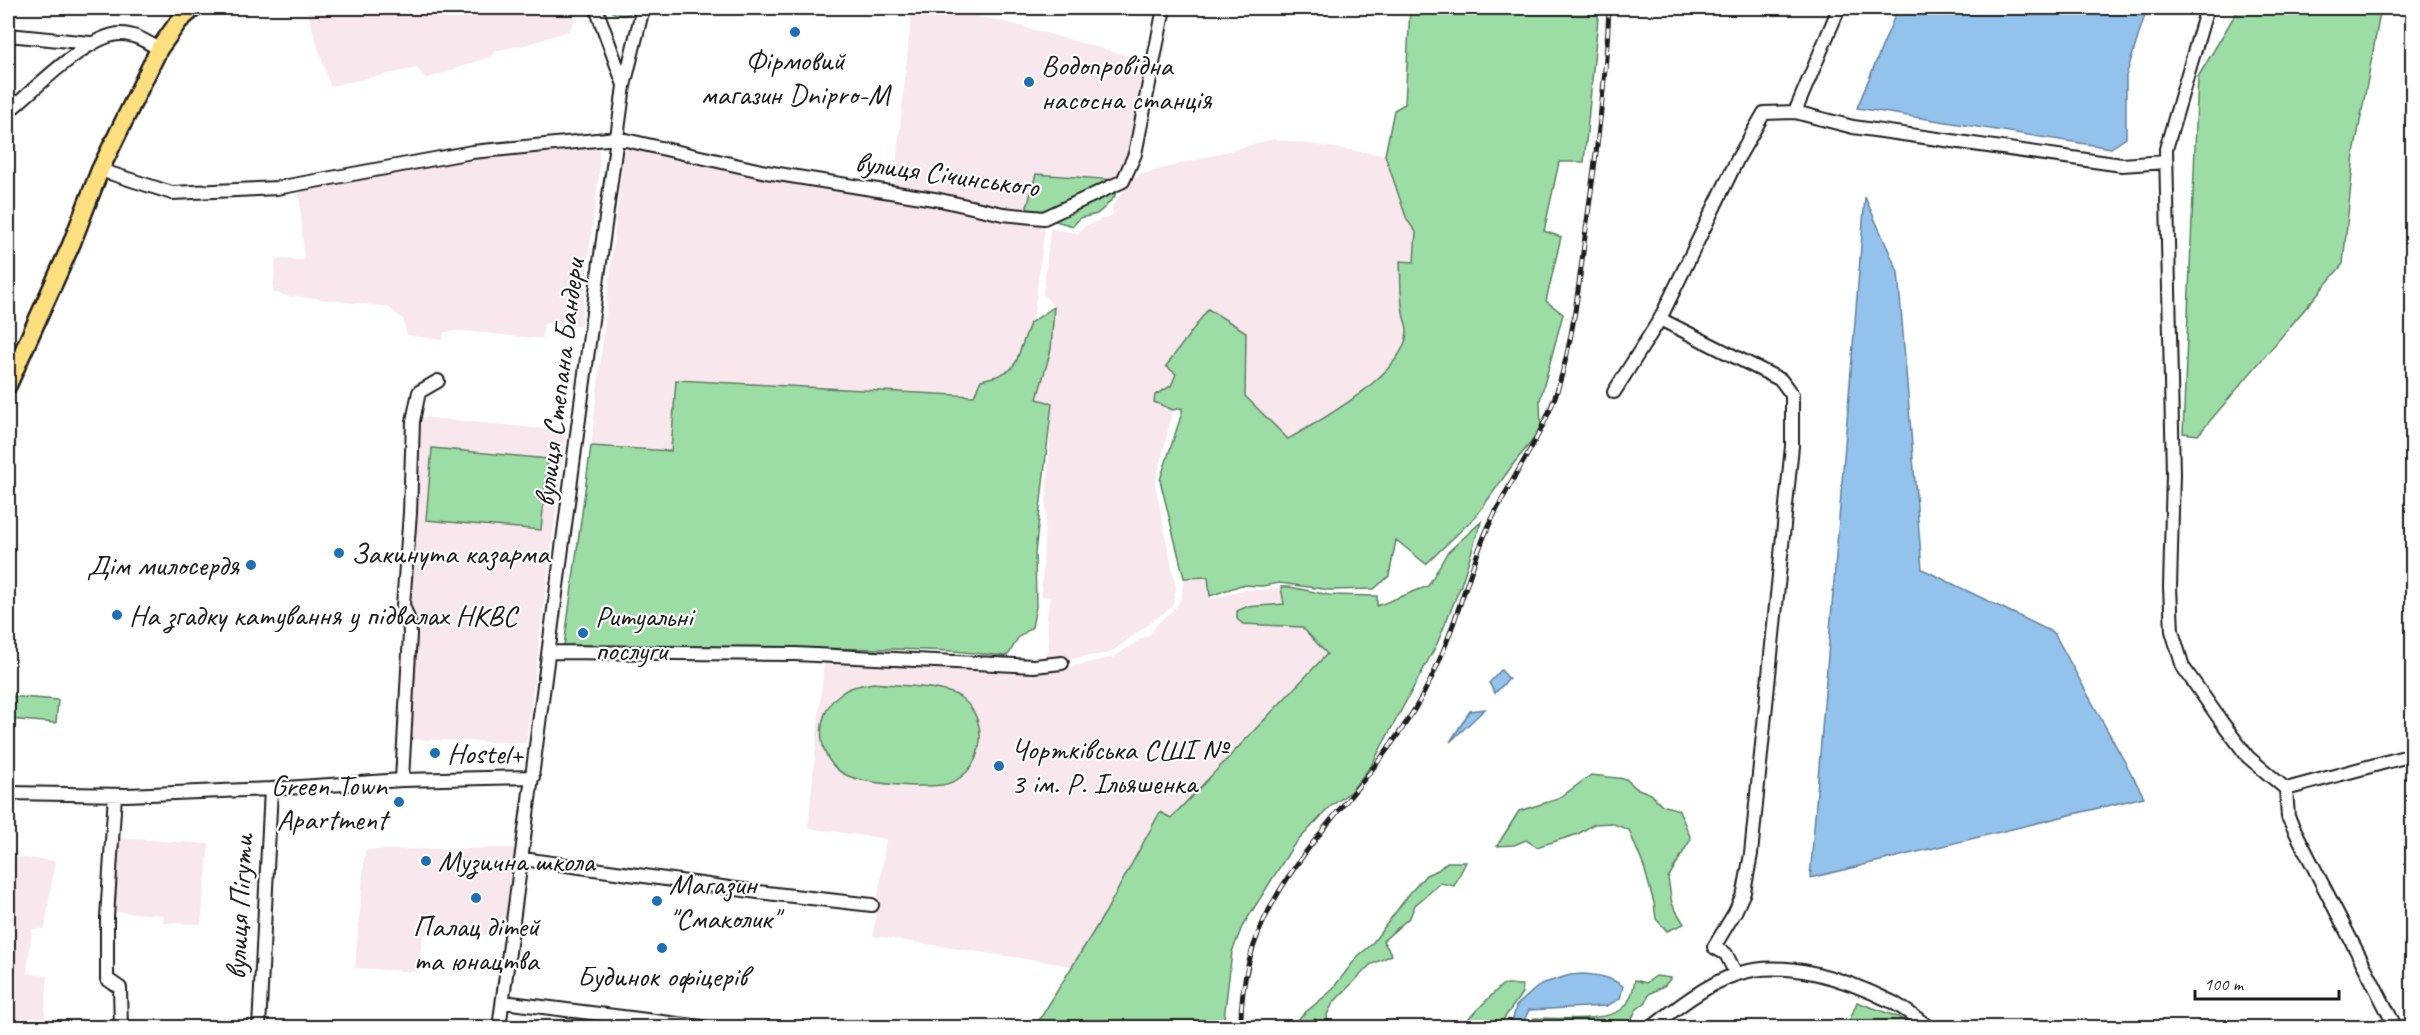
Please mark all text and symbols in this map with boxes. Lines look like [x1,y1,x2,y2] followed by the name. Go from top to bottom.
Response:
[788,25,802,39] marker: Фірмовий магазин Dnipro-M
[701,41,892,113] place label: Фірмовий магазин Dnipro-M
[1041,46,1213,118] place label: Водопровідна насосна станція
[1022,75,1036,89] marker: Водопровідна насосна станція
[853,142,1043,206] street label: вулиця Січинського
[525,255,593,509] street label: вулиця Степана Бандери
[351,534,551,572] place label: Закинута казарма
[87,546,240,584] place label: Дім милосердя
[332,546,346,560] marker: Закинута казарма
[244,558,258,572] marker: Дім милосердя
[129,596,519,634] place label: На згадку катування у підвалах НКВС
[595,597,696,669] place label: Ритуальні послуги
[110,608,124,622] marker: На згадку катування у підвалах НКВС
[576,626,590,640] marker: Ритуальні послуги
[1011,730,1231,802] place label: Чортківська СШІ № 3 ім. Р. Ільяшенка
[447,734,524,772] place label: Hostel+
[428,746,442,760] marker: Hostel+
[992,759,1006,773] marker: Чортківська СШІ № 3 ім. Р. Ільяшенка
[271,766,391,838] place label: Green Town Apartment
[392,795,406,809] marker: Green Town Apartment
[216,832,262,980] street label: вулиця Пігути
[438,842,596,880] place label: Музична школа
[419,854,433,868] marker: Музична школа
[669,865,785,937] place label: Магазин "Смаколик"
[469,891,483,905] marker: Палац дітей та юнацтва
[650,894,664,908] marker: Магазин "Смаколик"
[413,907,541,979] place label: Палац дітей та юнацтва
[655,941,669,955] marker: Будинок офіцерів
[577,957,754,995] place label: Будинок офіцерів
[2195,963,2339,1001] scale bar
[2204,973,2245,995] text: 100 m

